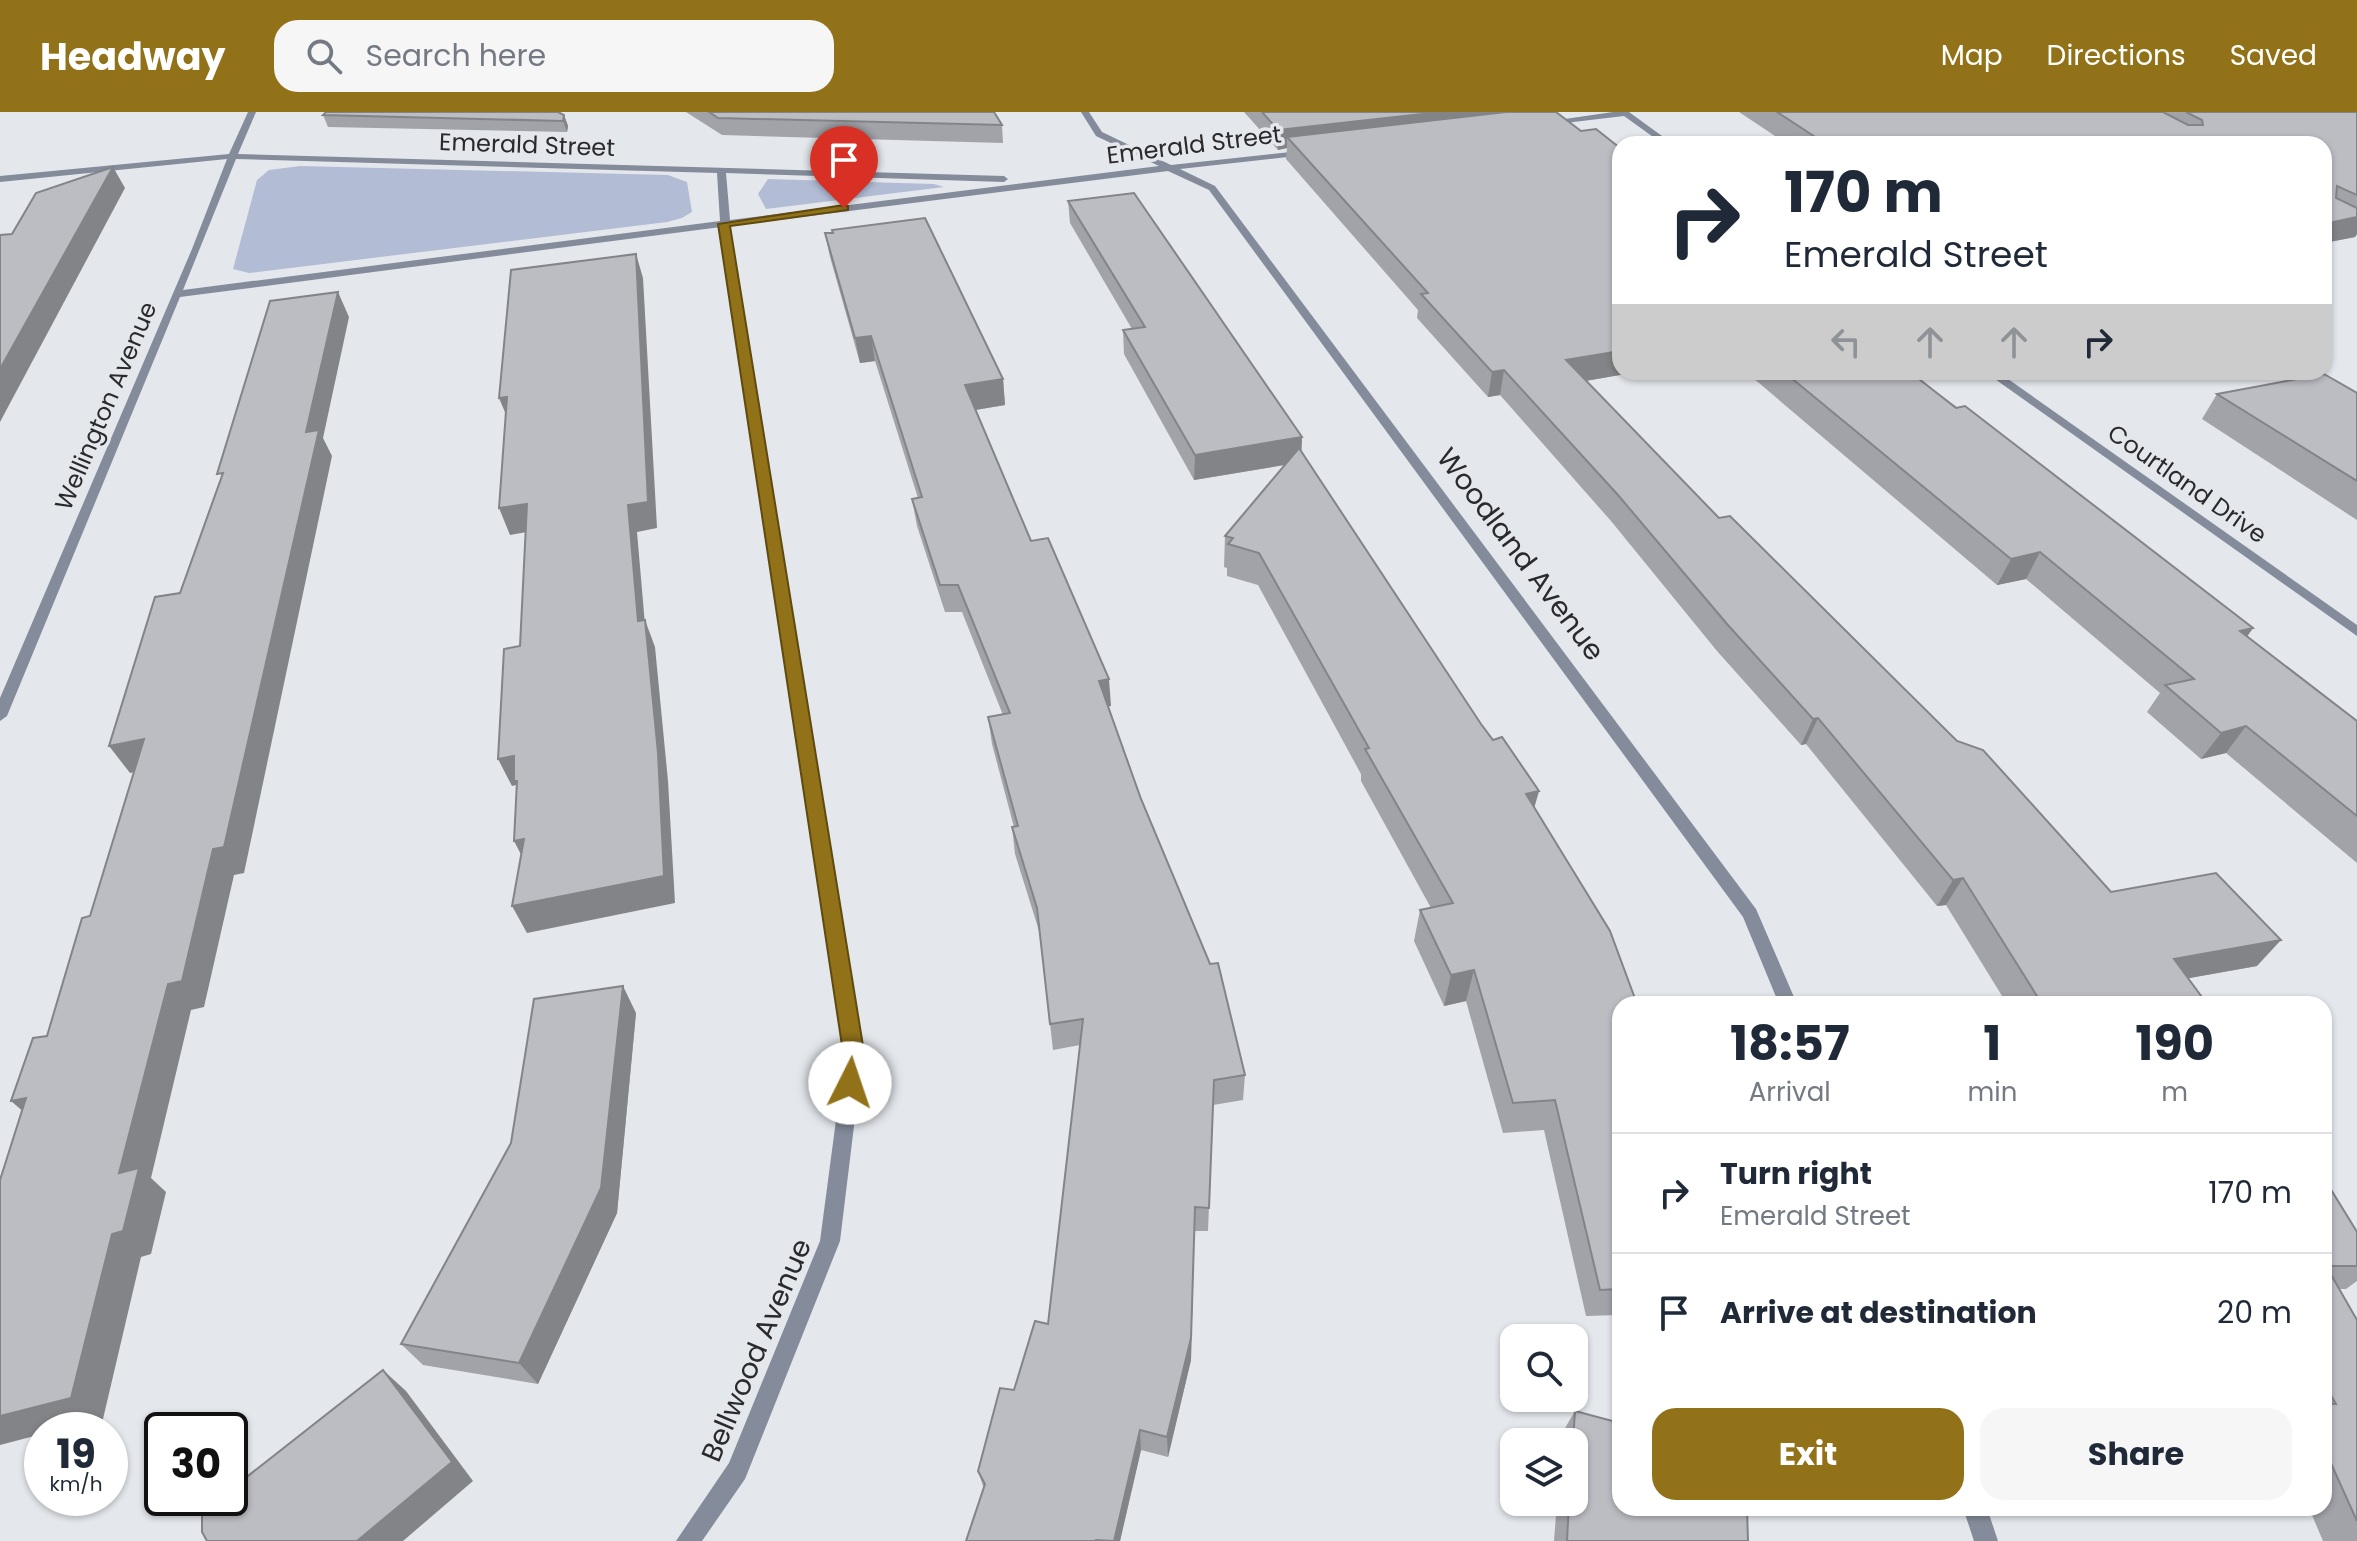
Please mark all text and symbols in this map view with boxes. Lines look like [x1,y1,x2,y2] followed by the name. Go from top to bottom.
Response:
[274,20,834,92] search box
[40,30,226,83] text: Headway
[302,34,346,78] icon: search
[366,34,546,77] text: Search here
[1941,36,2003,75] text: Map
[2047,36,2186,75] text: Directions
[2230,36,2317,75] text: Saved
[1105,117,1283,172] street label: Emerald Street
[439,125,615,164] street label: Emerald Street
[810,126,878,208] pin
[822,138,866,182] icon: arrive
[1784,153,1943,232] text: 170 m
[1652,168,1756,272] icon: right
[1784,229,2048,280] text: Emerald Street
[47,296,164,515] street label: Wellington Avenue
[1824,320,1868,364] icon: left
[1908,320,1952,364] icon: ahead
[1992,320,2036,364] icon: ahead
[2076,320,2120,364] icon: right
[2101,416,2273,551] street label: Courtland Drive
[1428,440,1614,669] street label: Woodland Avenue
[1730,1010,1850,1077] text: 18:57
[1983,1010,2001,1077] text: 1
[2135,1010,2214,1077] text: 190
[808,1041,892,1125] position arrow
[1749,1074,1831,1110] text: Arrival
[1967,1074,2017,1110] text: min
[2161,1074,2188,1110] text: m
[1720,1152,1872,1195] text: Turn right
[1652,1171,1696,1215] icon: right
[2208,1171,2292,1214] text: 170 m
[1720,1198,1911,1234] text: Emerald Street
[692,1233,821,1468] street label: Bellwood Avenue
[1652,1291,1696,1335] icon: arrive
[1720,1291,2037,1334] text: Arrive at destination
[2217,1291,2292,1334] text: 20 m
[1500,1324,1588,1516] map controls
[1500,1324,1588,1412] button: search
[1652,1408,1964,1500] button: Exit
[1980,1408,2292,1500] button: Share
[144,1412,248,1516] speed limit sign: 30
[56,1426,96,1482] text: 19
[1500,1428,1588,1516] button: layers
[49,1470,103,1498] text: km/h

